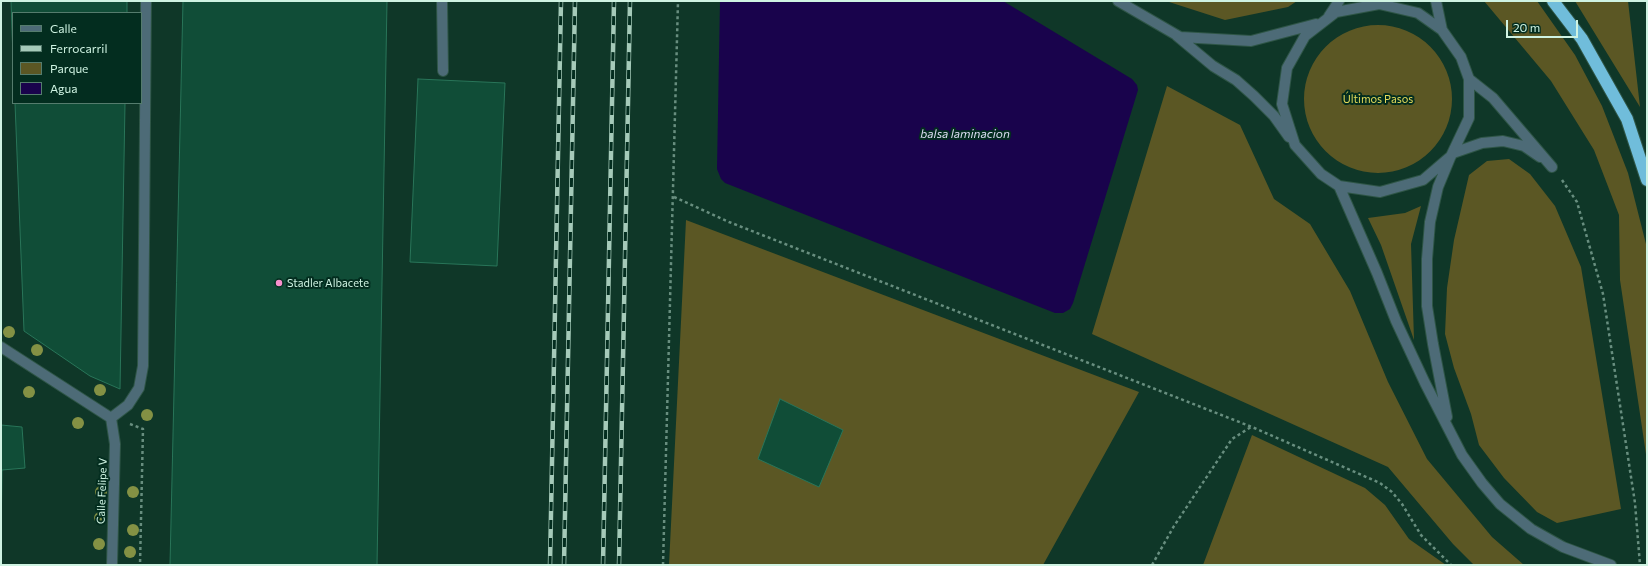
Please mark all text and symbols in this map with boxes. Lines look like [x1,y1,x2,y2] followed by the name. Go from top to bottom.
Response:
[12,12,142,104] legend
[1508,12,1580,38] scale bar
[1513,20,1540,34] text: 20 m
[50,21,77,35] text: Calle
[50,41,107,55] text: Ferrocarril
[50,61,88,75] text: Parque
[50,81,78,95] text: Agua
[1343,92,1413,106] park label: Últimos Pasos
[920,127,1010,141] water label: balsa laminacion
[287,276,369,290] place label: Stadler Albacete
[274,278,284,288] marker: Stadler Albacete
[94,458,110,524] street label: Calle Felipe V

